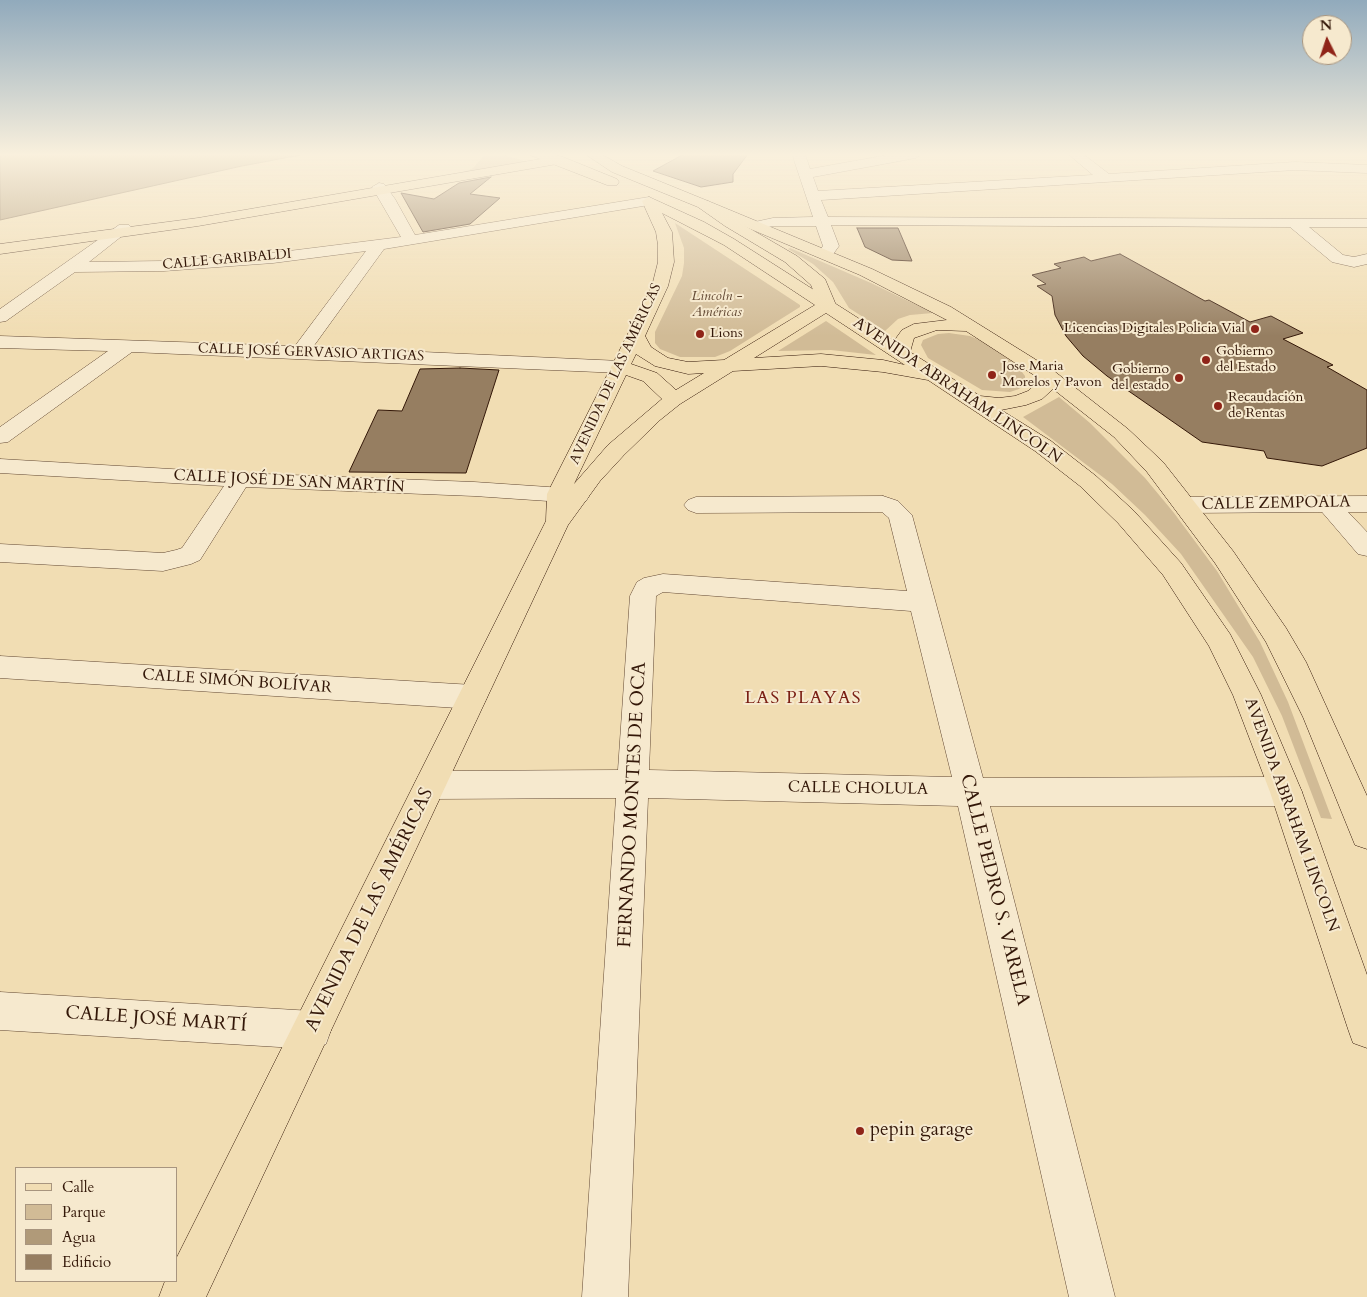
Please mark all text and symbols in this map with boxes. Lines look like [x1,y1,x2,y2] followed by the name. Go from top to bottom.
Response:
[1302,15,1352,65] north arrow
[1319,16,1333,35] text: N
[162,246,292,274] street label: CALLE GARIBALDI
[567,281,665,467] street label: AVENIDA DE LAS AMÉRICAS
[691,289,743,322] park label: Lincoln - Américas
[849,314,1065,468] street label: AVENIDA ABRAHAM LINCOLN
[1064,321,1245,337] place label: Licencias Digitales Policia Vial
[1249,323,1261,335] marker: Licencias Digitales Policia Vial
[710,326,743,342] place label: Lions
[694,328,706,340] marker: Lions
[198,341,424,365] street label: CALLE JOSÉ GERVASIO ARTIGAS
[1216,344,1276,377] place label: Gobierno del Estado
[1200,354,1212,366] marker: Gobierno del Estado
[1002,359,1102,392] place label: Jose Maria Morelos y Pavon
[1111,362,1169,394] place label: Gobierno del estado
[986,369,998,381] marker: Jose Maria Morelos y Pavon
[1173,372,1185,384] marker: Gobierno del estado
[1228,390,1304,422] place label: Recaudación de Rentas
[1212,400,1224,412] marker: Recaudación de Rentas
[173,466,405,498] street label: CALLE JOSÉ DE SAN MARTÍN
[1201,493,1351,515] street label: CALLE ZEMPOALA
[614,662,652,948] street label: FERNANDO MONTES DE OCA
[141,666,333,698] street label: CALLE SIMÓN BOLÍVAR
[743,688,863,710] district label: LAS PLAYAS
[1240,695,1342,935] street label: AVENIDA ABRAHAM LINCOLN
[954,772,1034,1008] street label: CALLE PEDRO S. VARELA
[788,778,928,800] street label: CALLE CHOLULA
[301,784,439,1036] street label: AVENIDA DE LAS AMÉRICAS
[64,1002,248,1038] street label: CALLE JOSÉ MARTÍ
[870,1120,973,1142] place label: pepin garage
[854,1125,866,1137] marker: pepin garage
[15,1167,178,1282] legend
[62,1177,94,1197] text: Calle
[62,1202,106,1222] text: Parque
[62,1227,96,1247] text: Agua
[62,1252,111,1272] text: Edificio

